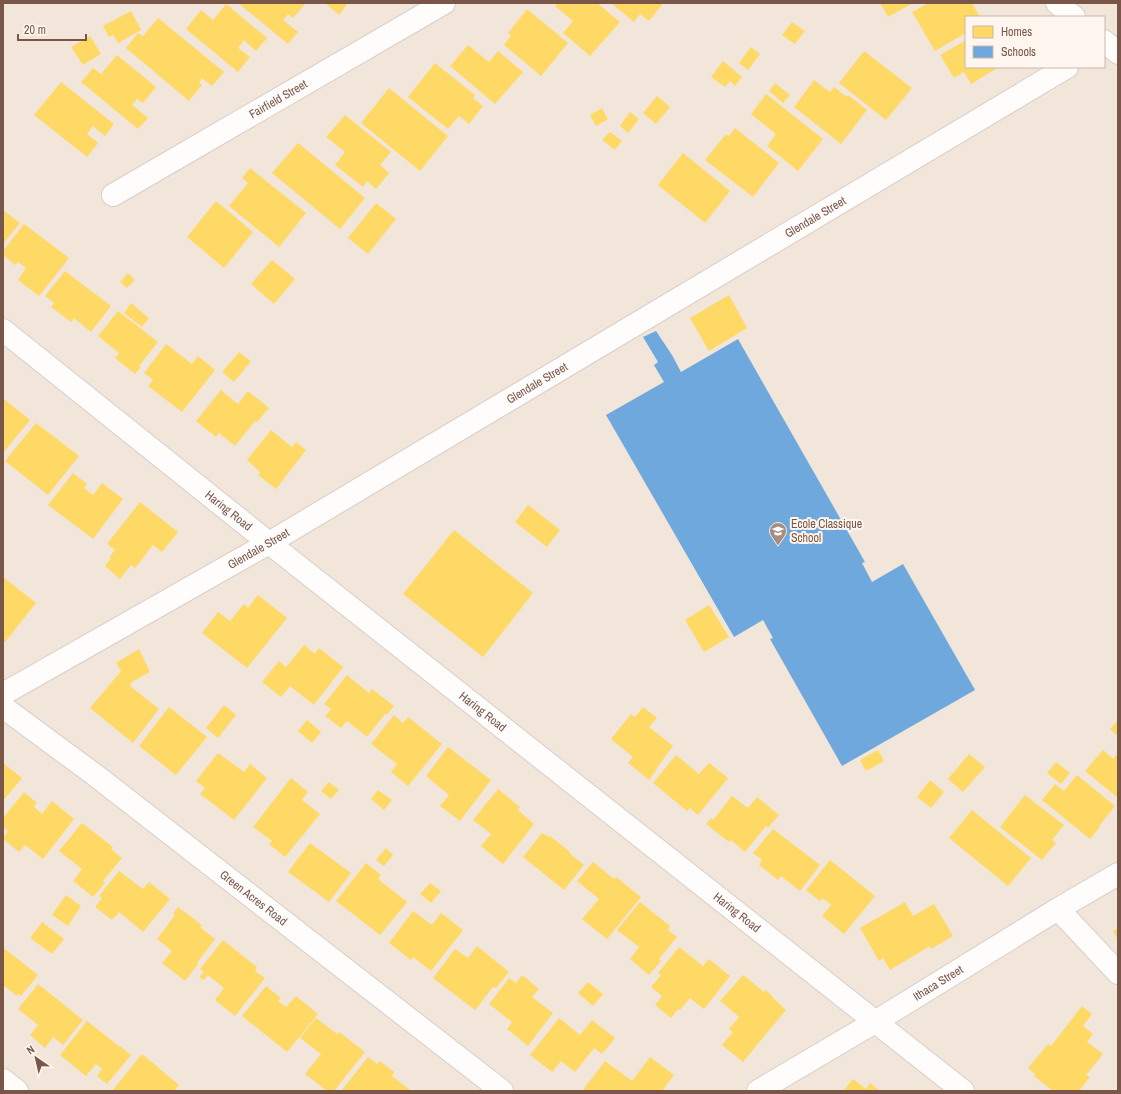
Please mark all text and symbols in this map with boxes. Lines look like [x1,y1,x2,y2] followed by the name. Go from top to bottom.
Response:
[18,16,86,42] scale bar
[965,16,1105,68] legend
[24,22,46,38] text: 20 m
[1001,24,1032,40] text: Homes
[1001,44,1036,60] text: Schools
[246,76,310,122] street label: Fairfield Street
[782,193,849,242] street label: Glendale Street
[504,359,571,408] street label: Glendale Street
[202,487,255,534] street label: Haring Road
[791,516,862,546] place label: Ecole Classique School
[768,521,788,546] school or university icon: Ecole Classique School
[225,525,293,573] street label: Glendale Street
[456,688,510,735] street label: Haring Road
[217,867,290,929] street label: Green Acres Road
[710,889,764,936] street label: Haring Road
[910,961,966,1005] street label: Ithaca Street
[16,1038,56,1078] north arrow
[24,1042,37,1057] text: N

